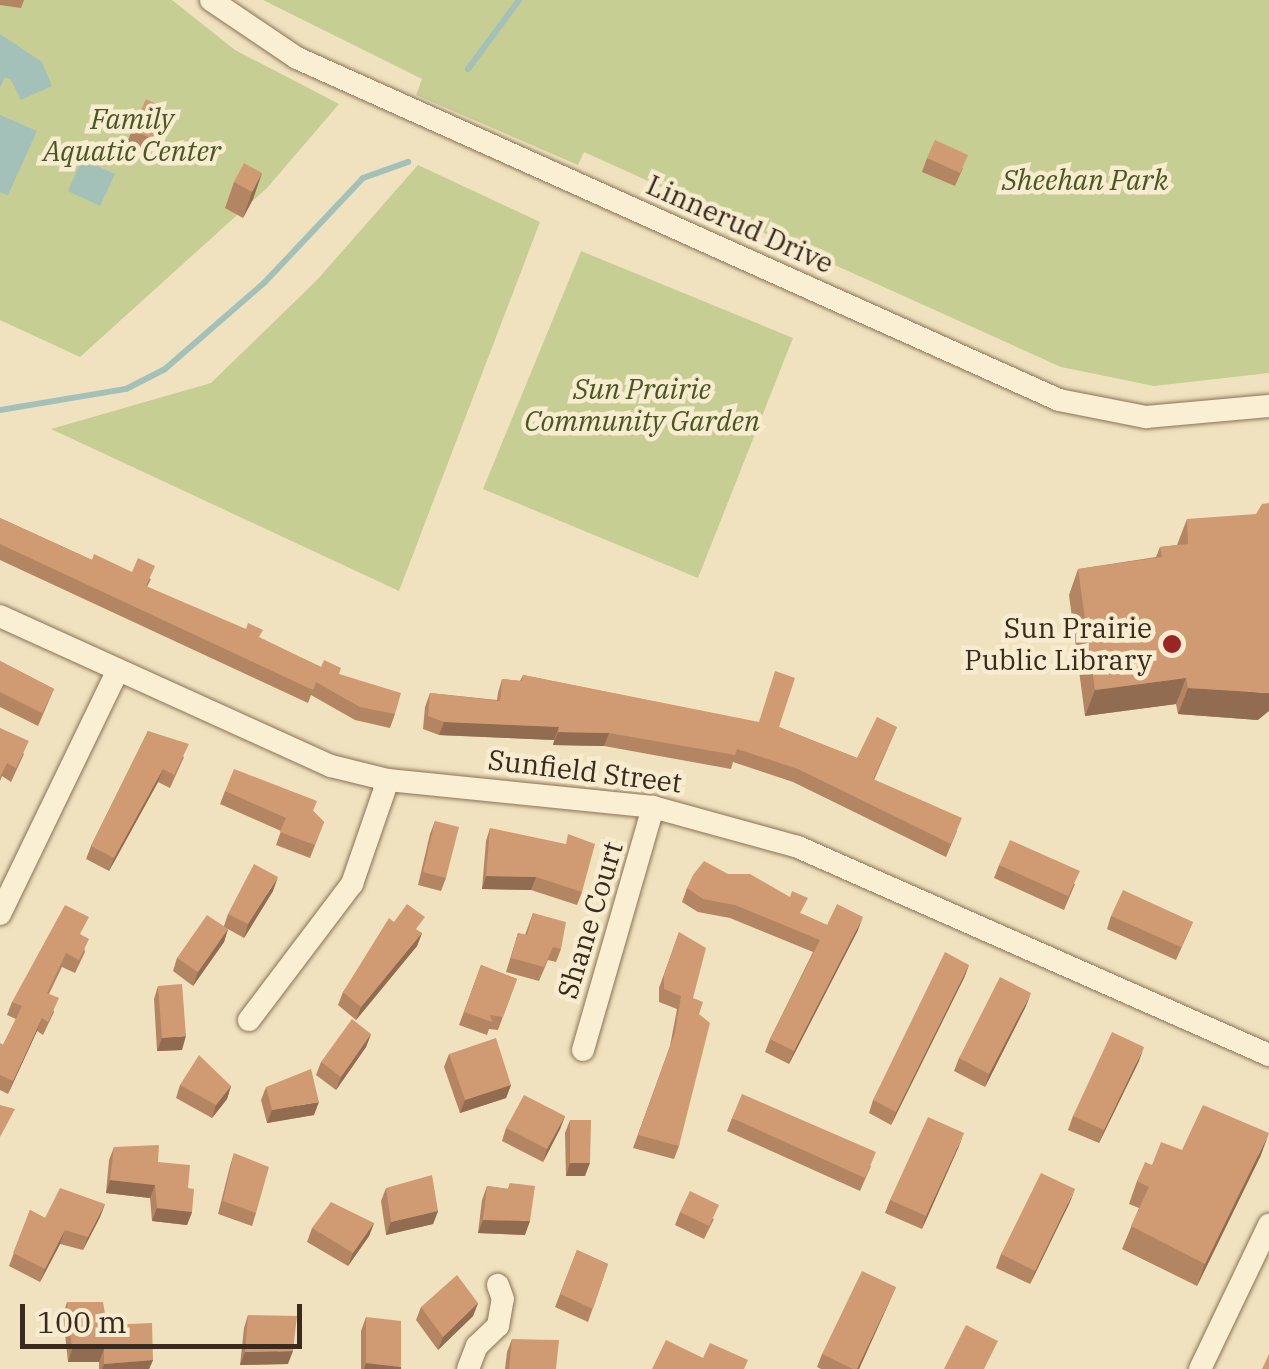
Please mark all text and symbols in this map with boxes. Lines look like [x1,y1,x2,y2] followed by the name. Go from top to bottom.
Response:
[43,102,221,168] park label: Family Aquatic Center
[1002,163,1168,197] park label: Sheehan Park
[641,168,839,280] street label: Linnerud Drive
[524,372,760,438] park label: Sun Prairie Community Garden
[964,611,1152,677] place label: Sun Prairie Public Library
[1161,633,1183,655] marker: Sun Prairie Public Library
[486,742,684,800] street label: Sunfield Street
[550,838,630,1002] street label: Shane Court
[25,1284,308,1346] scale bar
[37,1302,127,1341] text: 100 m

